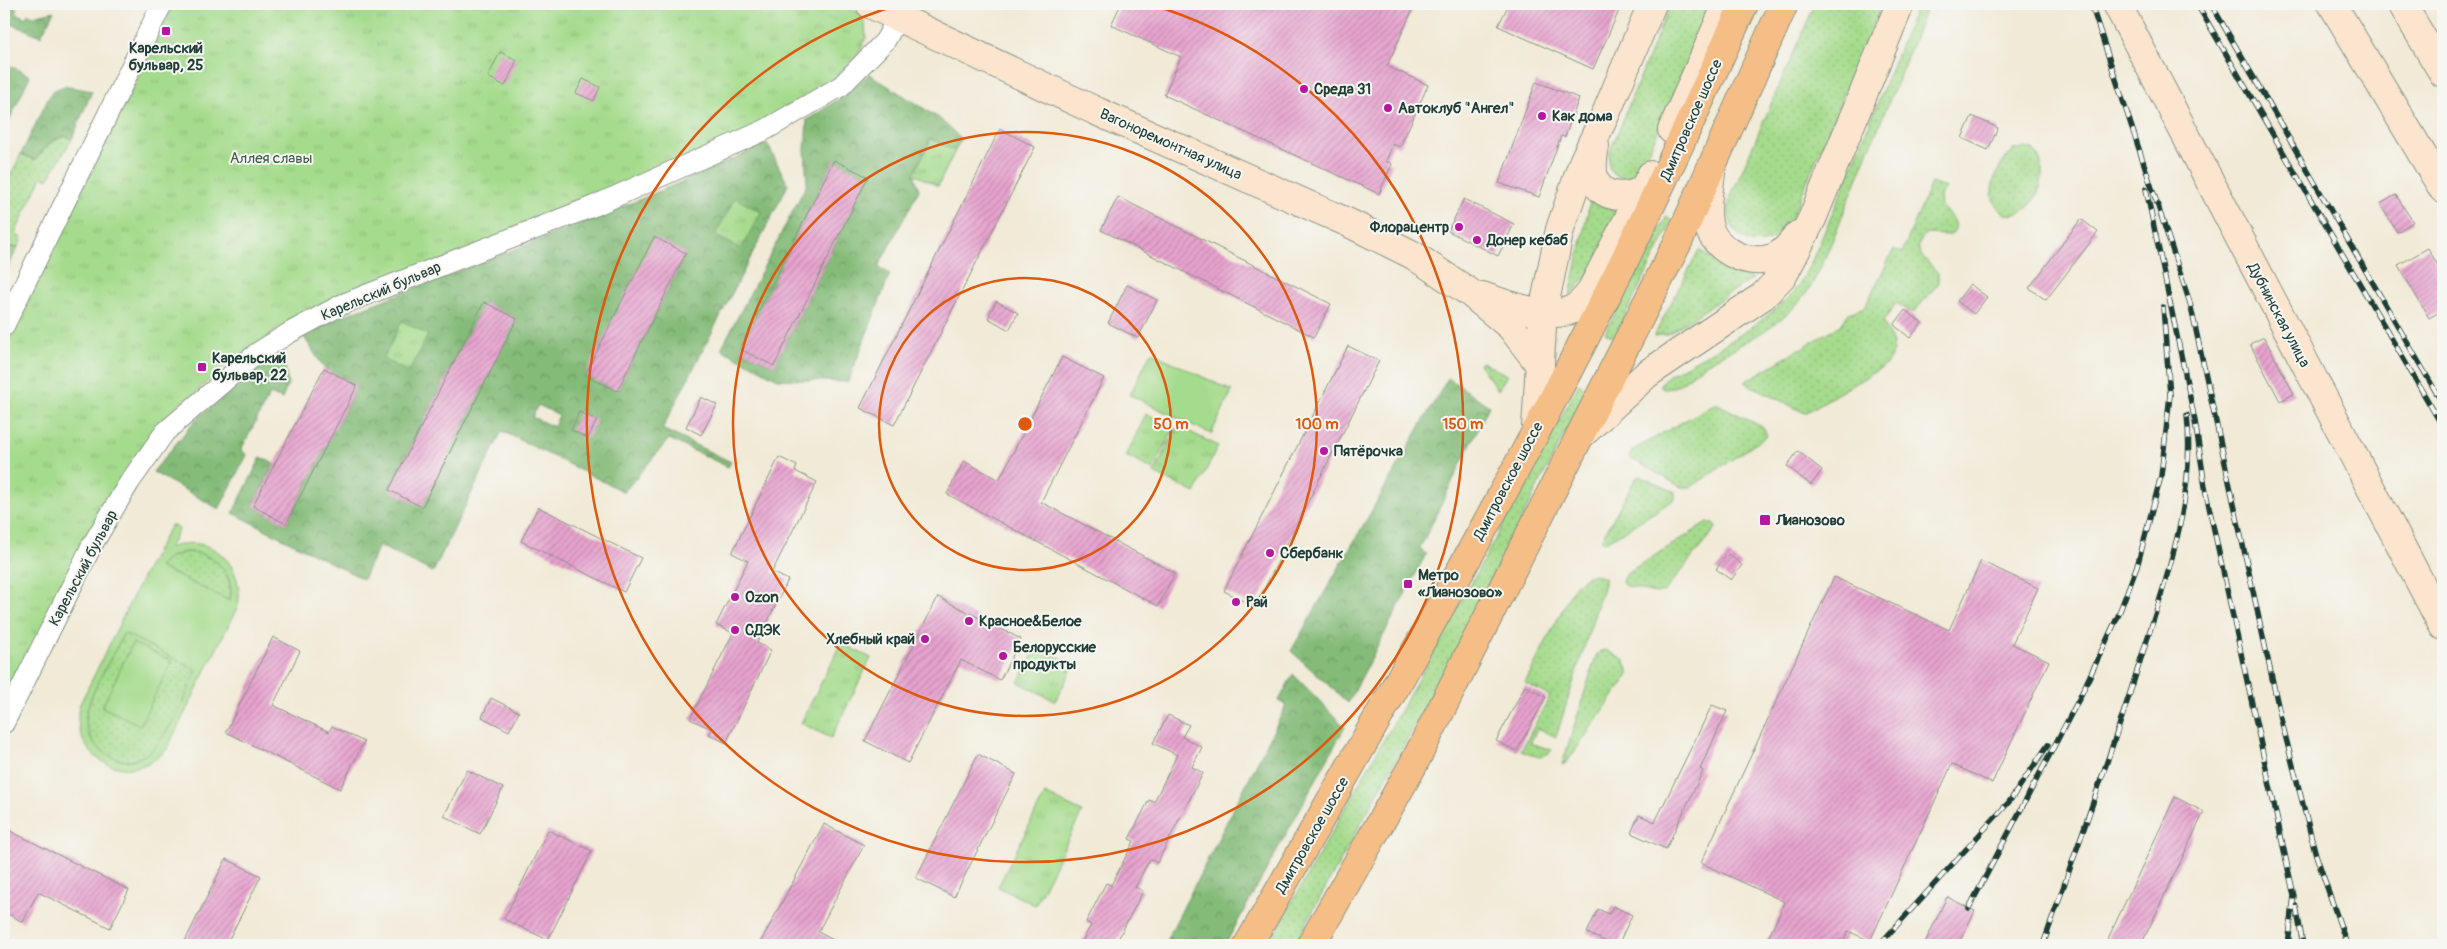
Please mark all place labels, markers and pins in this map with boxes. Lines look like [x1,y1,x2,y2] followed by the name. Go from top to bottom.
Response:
[160,25,172,37] marker: Карельский бульвар, 25
[129,39,203,75] place label: Карельский бульвар, 25
[1314,80,1371,99] place label: Среда 31
[1298,83,1310,95] marker: Среда 31
[1398,99,1514,118] place label: Автоклуб "Ангел"
[1382,102,1394,114] marker: Автоклуб "Ангел"
[1552,107,1613,126] place label: Как дома
[1536,110,1548,122] marker: Как дома
[1369,218,1449,237] place label: Флорацентр
[1453,221,1465,233] marker: Флорацентр
[1486,231,1569,250] place label: Донер кебаб
[1471,234,1483,246] marker: Донер кебаб
[212,349,287,385] place label: Карельский бульвар, 22
[196,361,208,373] marker: Карельский бульвар, 22
[1016,415,1034,433] centre of rings
[1334,442,1403,461] place label: Пятёрочка
[1318,445,1330,457] marker: Пятёрочка
[1775,511,1845,530] place label: Лианозово
[1758,513,1772,527] marker: Лианозово
[1280,544,1343,563] place label: Сбербанк
[1264,547,1276,559] marker: Сбербанк
[1418,566,1502,602] place label: Метро «Лианозово»
[1402,578,1414,590] marker: Метро «Лианозово»
[745,588,779,607] place label: Ozon
[729,591,741,603] marker: Ozon
[1246,593,1268,612] place label: Рай
[1230,596,1242,608] marker: Рай
[979,612,1082,631] place label: Красное&Белое
[963,615,975,627] marker: Красное&Белое
[745,621,781,640] place label: СДЭК
[729,624,741,636] marker: СДЭК
[826,630,915,649] place label: Хлебный край
[919,633,931,645] marker: Хлебный край
[1013,638,1096,674] place label: Белорусские продукты
[997,650,1009,662] marker: Белорусские продукты

